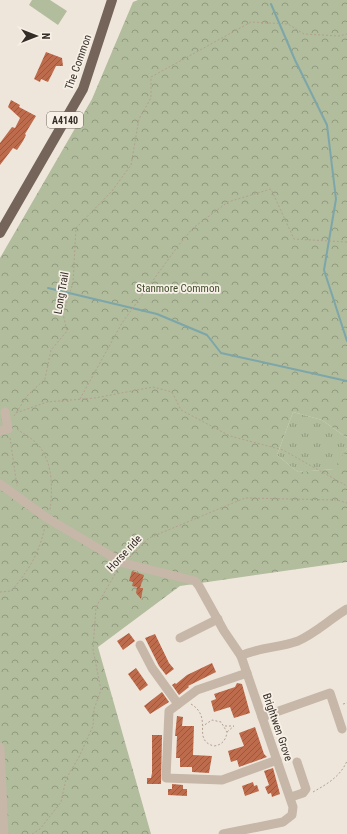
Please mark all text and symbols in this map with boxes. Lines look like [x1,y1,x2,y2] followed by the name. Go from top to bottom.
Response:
[16,16,56,56] north arrow
[39,33,52,40] text: N
[62,33,94,92] street label: The Common
[47,112,83,128] road number: A4140
[51,271,72,315] street label: Long Trail
[136,282,220,295] park label: Stanmore Common
[104,532,144,574] street label: Horse ride
[260,691,295,763] street label: Brightwen Grove

